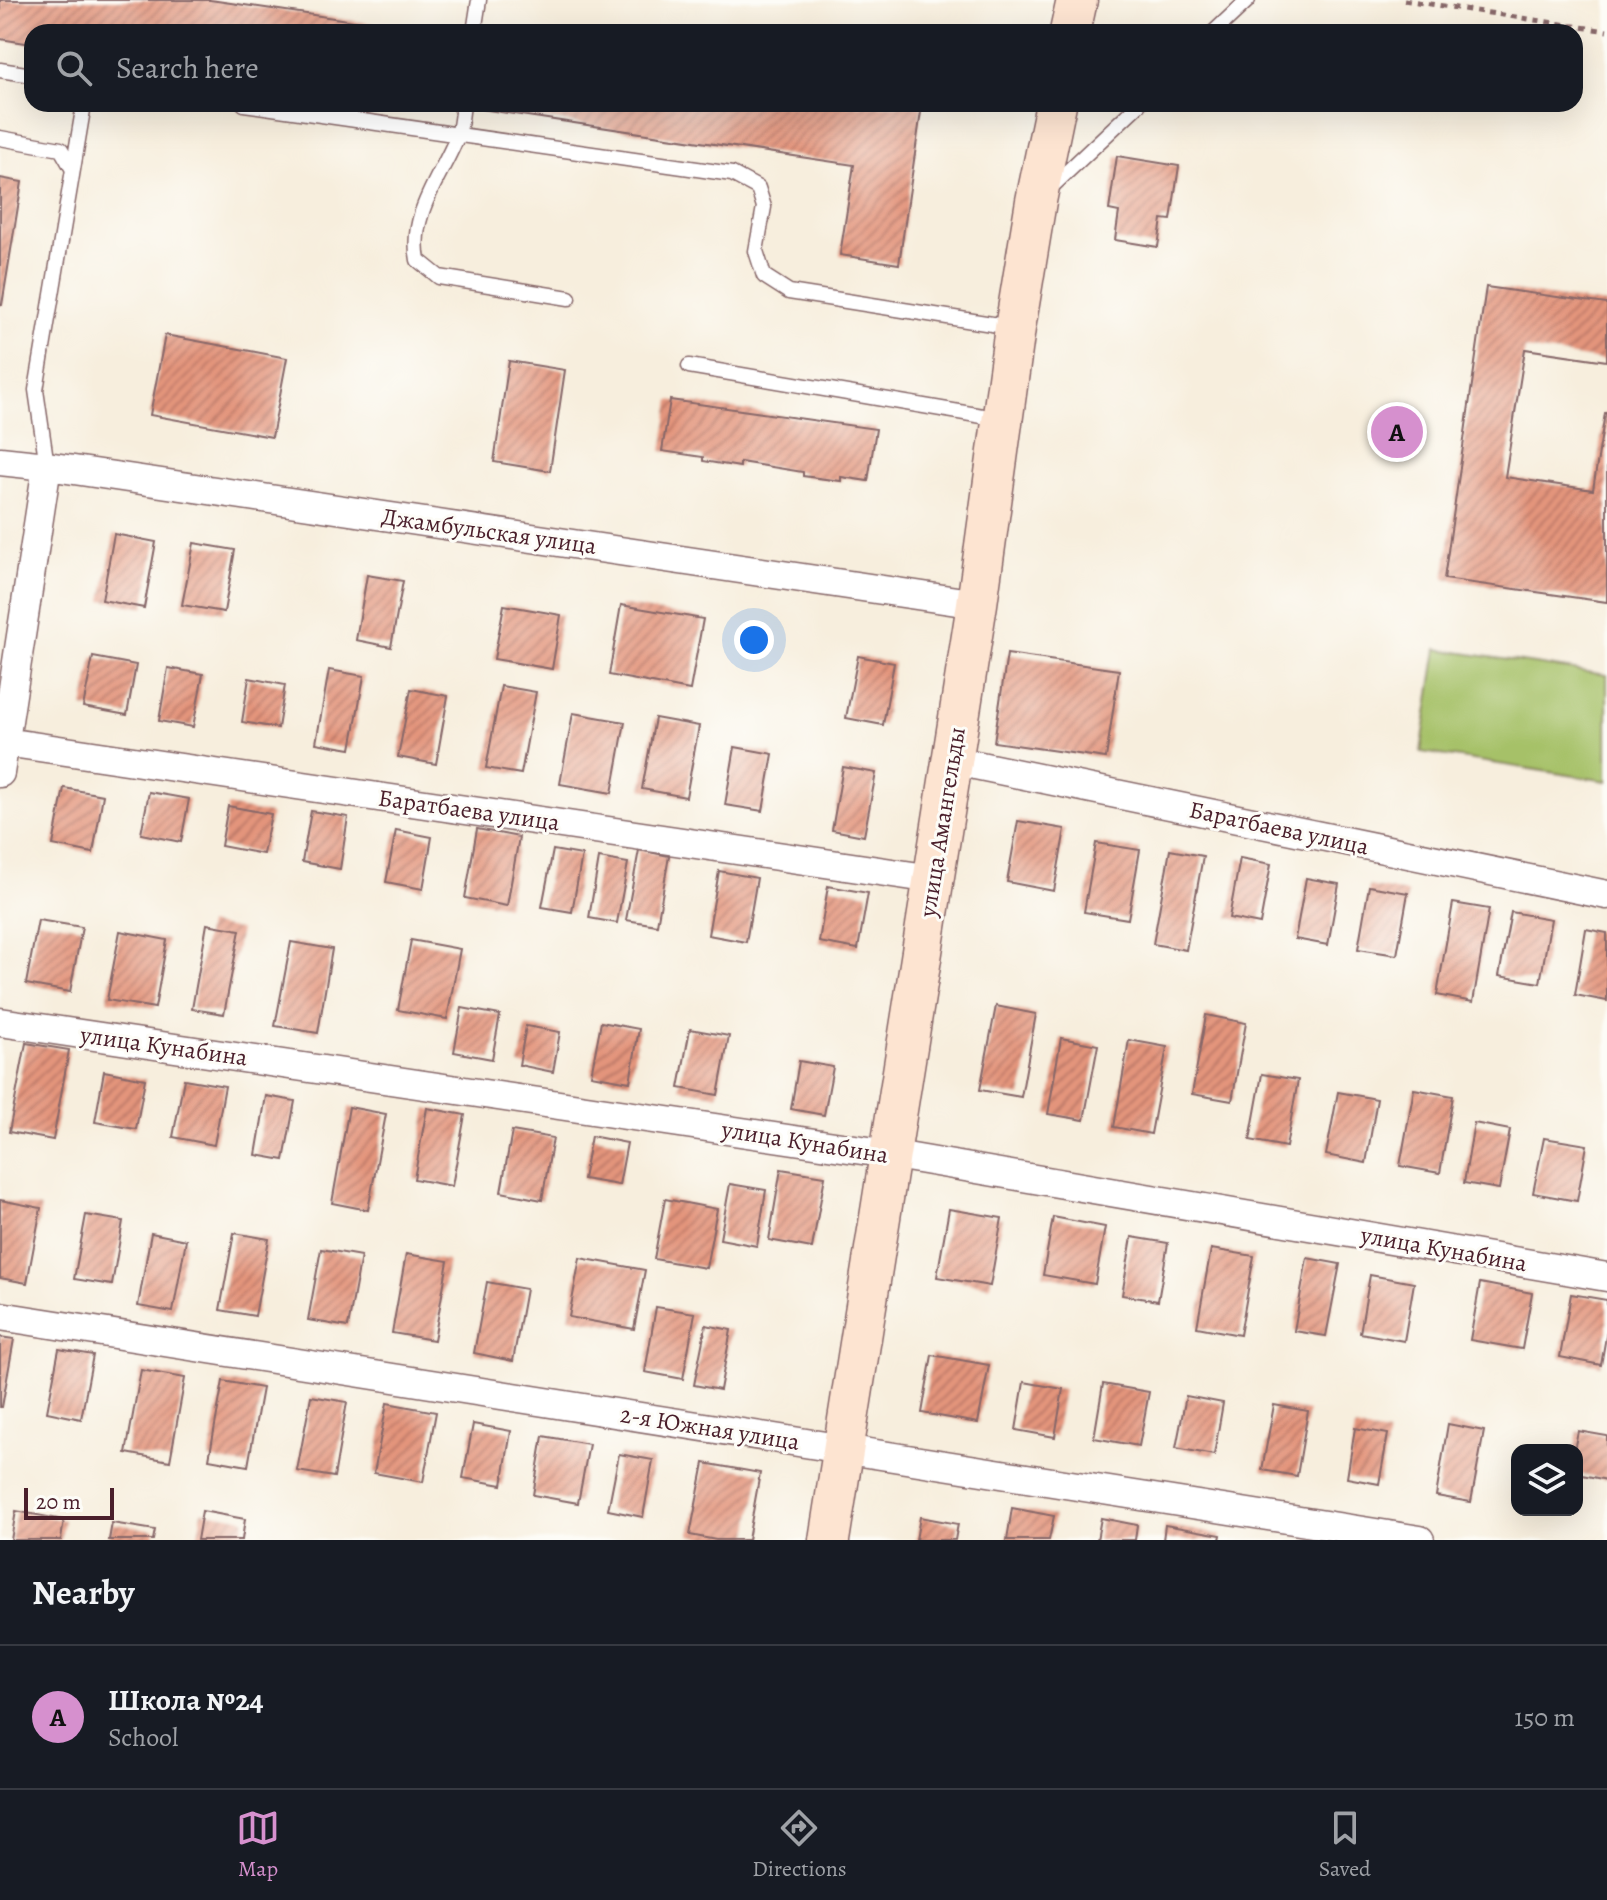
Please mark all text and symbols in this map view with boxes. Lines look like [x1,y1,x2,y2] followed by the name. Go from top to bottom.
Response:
[24,24,1583,112] search box
[52,46,96,90] icon: search
[116,48,259,88] text: Search here
[1371,402,1423,462] pin: A
[380,500,598,562] street label: Джамбульская улица
[734,620,774,660] your location
[911,725,973,920] street label: улица Амангельды
[376,781,562,839] street label: Баратбаева улица
[1186,793,1372,863] street label: Баратбаева улица
[77,1018,250,1074] street label: улица Кунабина
[718,1113,891,1171] street label: улица Кунабина
[1357,1218,1530,1279] street label: улица Кунабина
[618,1398,802,1458] street label: 2-я Южная улица
[1511,1444,1583,1516] map controls
[1511,1444,1583,1516] button: layers
[24,1484,114,1520] scale bar
[36,1487,81,1517] text: 20 m
[32,1569,135,1616] text: Nearby
[108,1680,264,1720] text: Школа №24
[50,1700,66,1735] text: A
[1514,1700,1575,1735] text: 150 m
[108,1720,178,1755] text: School
[236,1806,280,1884] tab: Map
[752,1806,847,1884] tab: Directions
[1319,1806,1371,1884] tab: Saved

